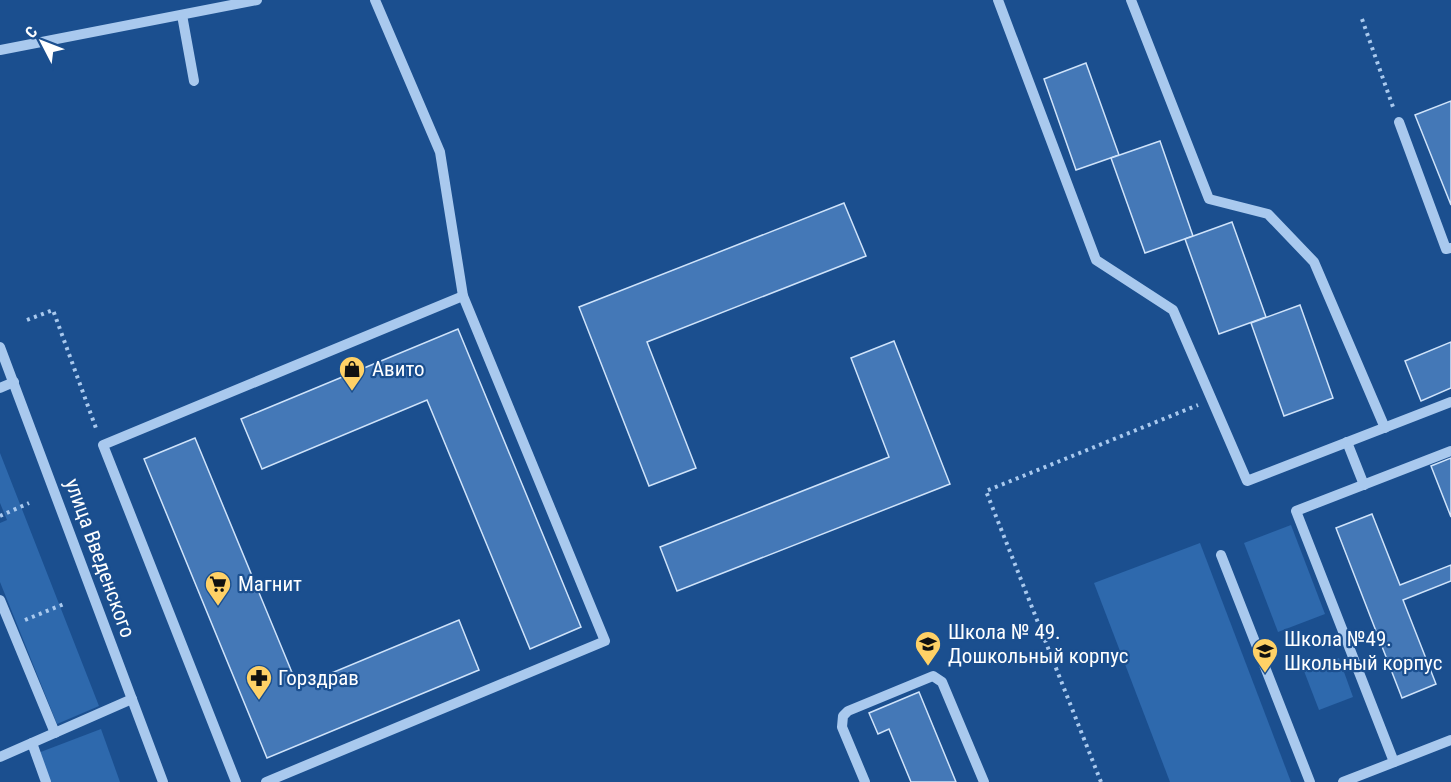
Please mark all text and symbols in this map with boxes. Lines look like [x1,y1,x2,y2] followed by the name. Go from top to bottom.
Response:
[12,12,72,72] north arrow
[21,23,41,42] text: С
[337,354,367,392] shop icon: Авито
[372,357,424,381] place label: Авито
[60,475,140,641] street label: улица Введенского
[203,569,233,607] supermarket icon: Магнит
[238,572,302,596] place label: Магнит
[948,620,1128,668] place label: Школа № 49. Дошкольный корпус
[1284,627,1442,675] place label: Школа №49. Школьный корпус
[913,629,943,667] school or university icon: Школа № 49. Дошкольный корпус
[1250,636,1280,674] school or university icon: Школа №49. Школьный корпус
[244,663,274,701] pharmacy icon: Горздрав
[278,666,359,690] place label: Горздрав

